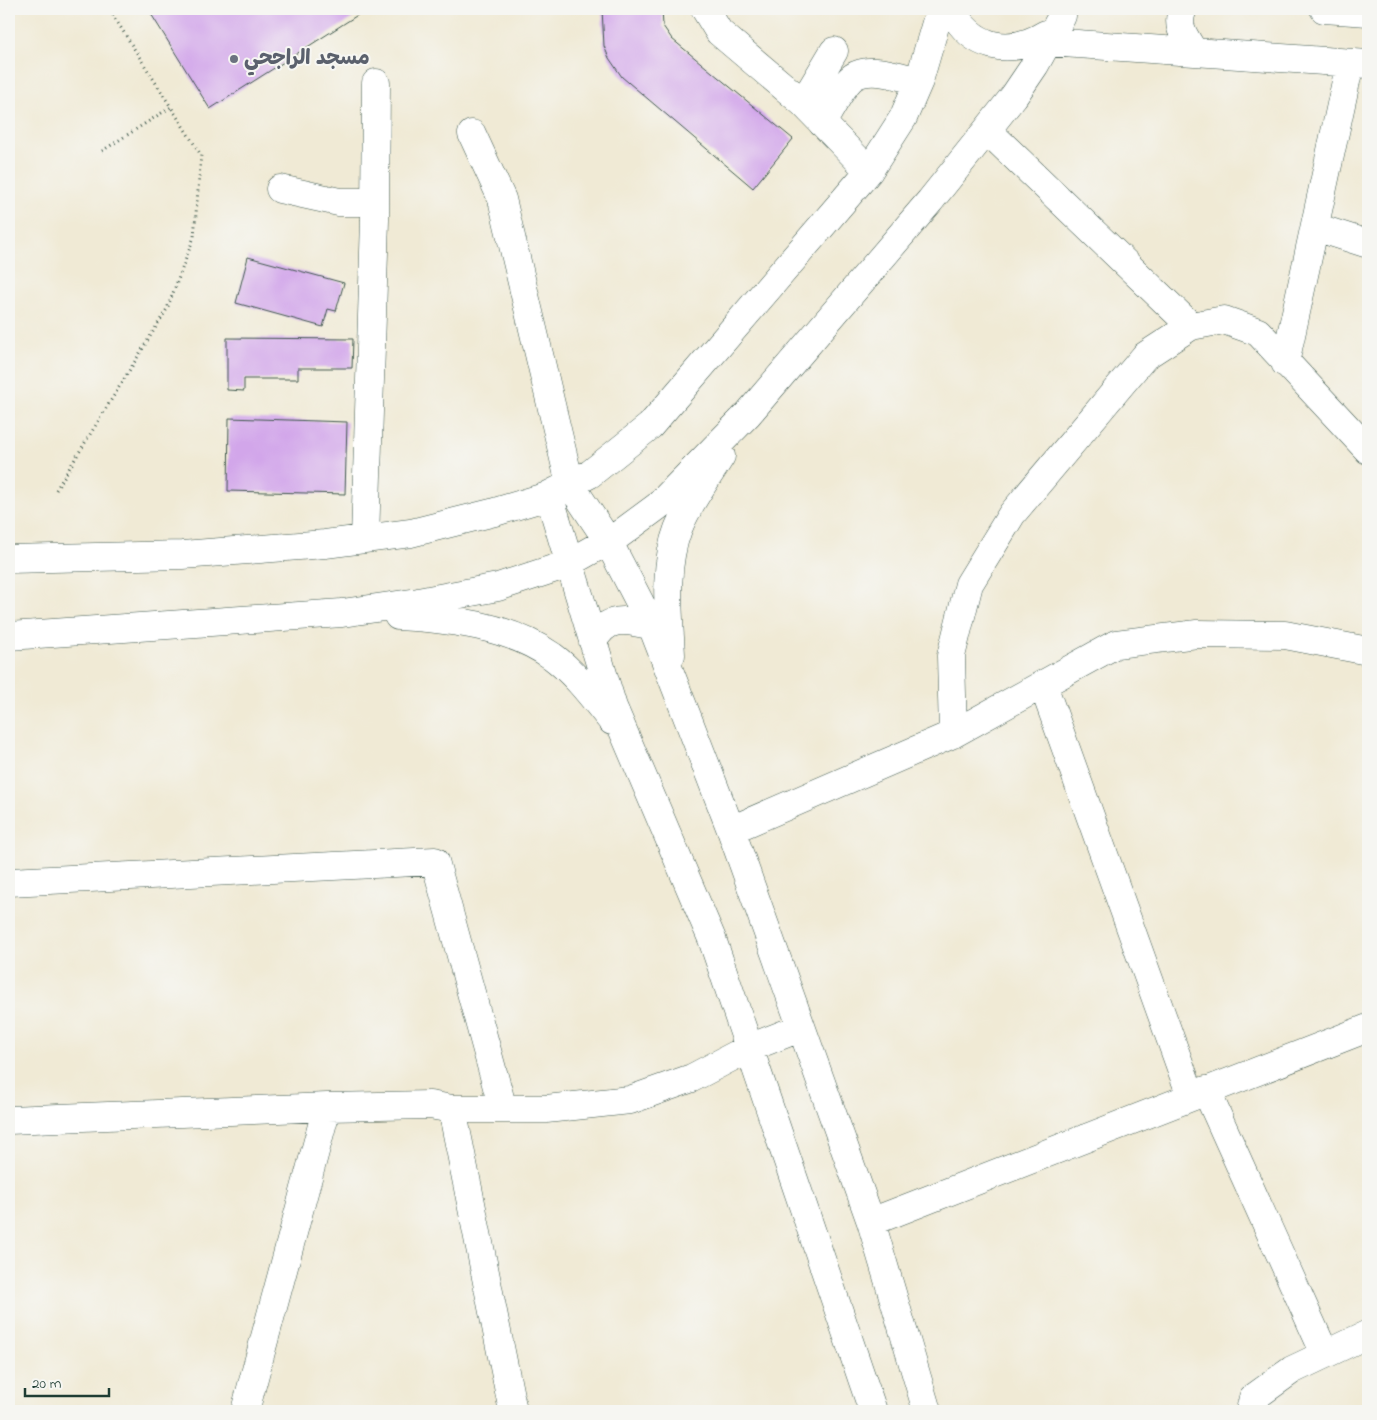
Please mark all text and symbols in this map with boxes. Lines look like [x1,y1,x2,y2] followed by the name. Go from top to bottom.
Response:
[244,44,370,76] place label: مسجد الراجحي
[228,53,240,65] marker: مسجد الراجحي
[25,1365,109,1397] scale bar
[32,1373,62,1395] text: 20 m

